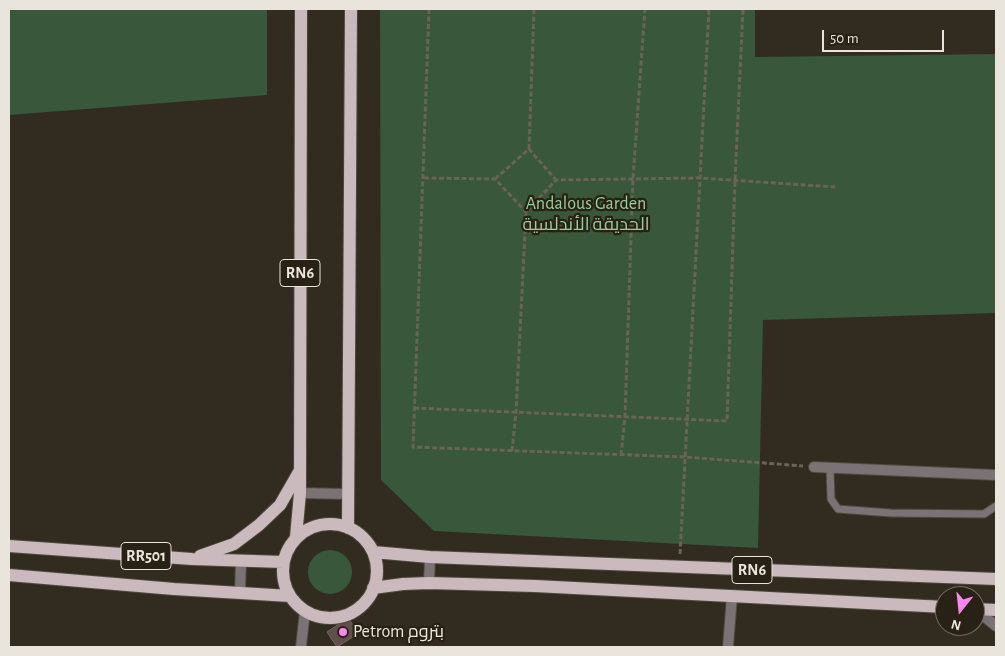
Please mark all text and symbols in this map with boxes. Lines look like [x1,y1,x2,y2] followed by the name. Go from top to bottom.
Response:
[825,20,948,52] scale bar
[830,31,859,46] text: 50 m
[523,193,649,235] park label: Andalous Garden الحديقة الأندلسية
[280,260,320,286] road number: RN6
[121,542,171,570] road number: RR501
[732,556,772,584] road number: RN6
[935,586,985,636] north arrow
[950,616,963,633] text: N
[353,621,444,643] place label: Petrom بتروم
[337,626,349,638] marker: Petrom بتروم

